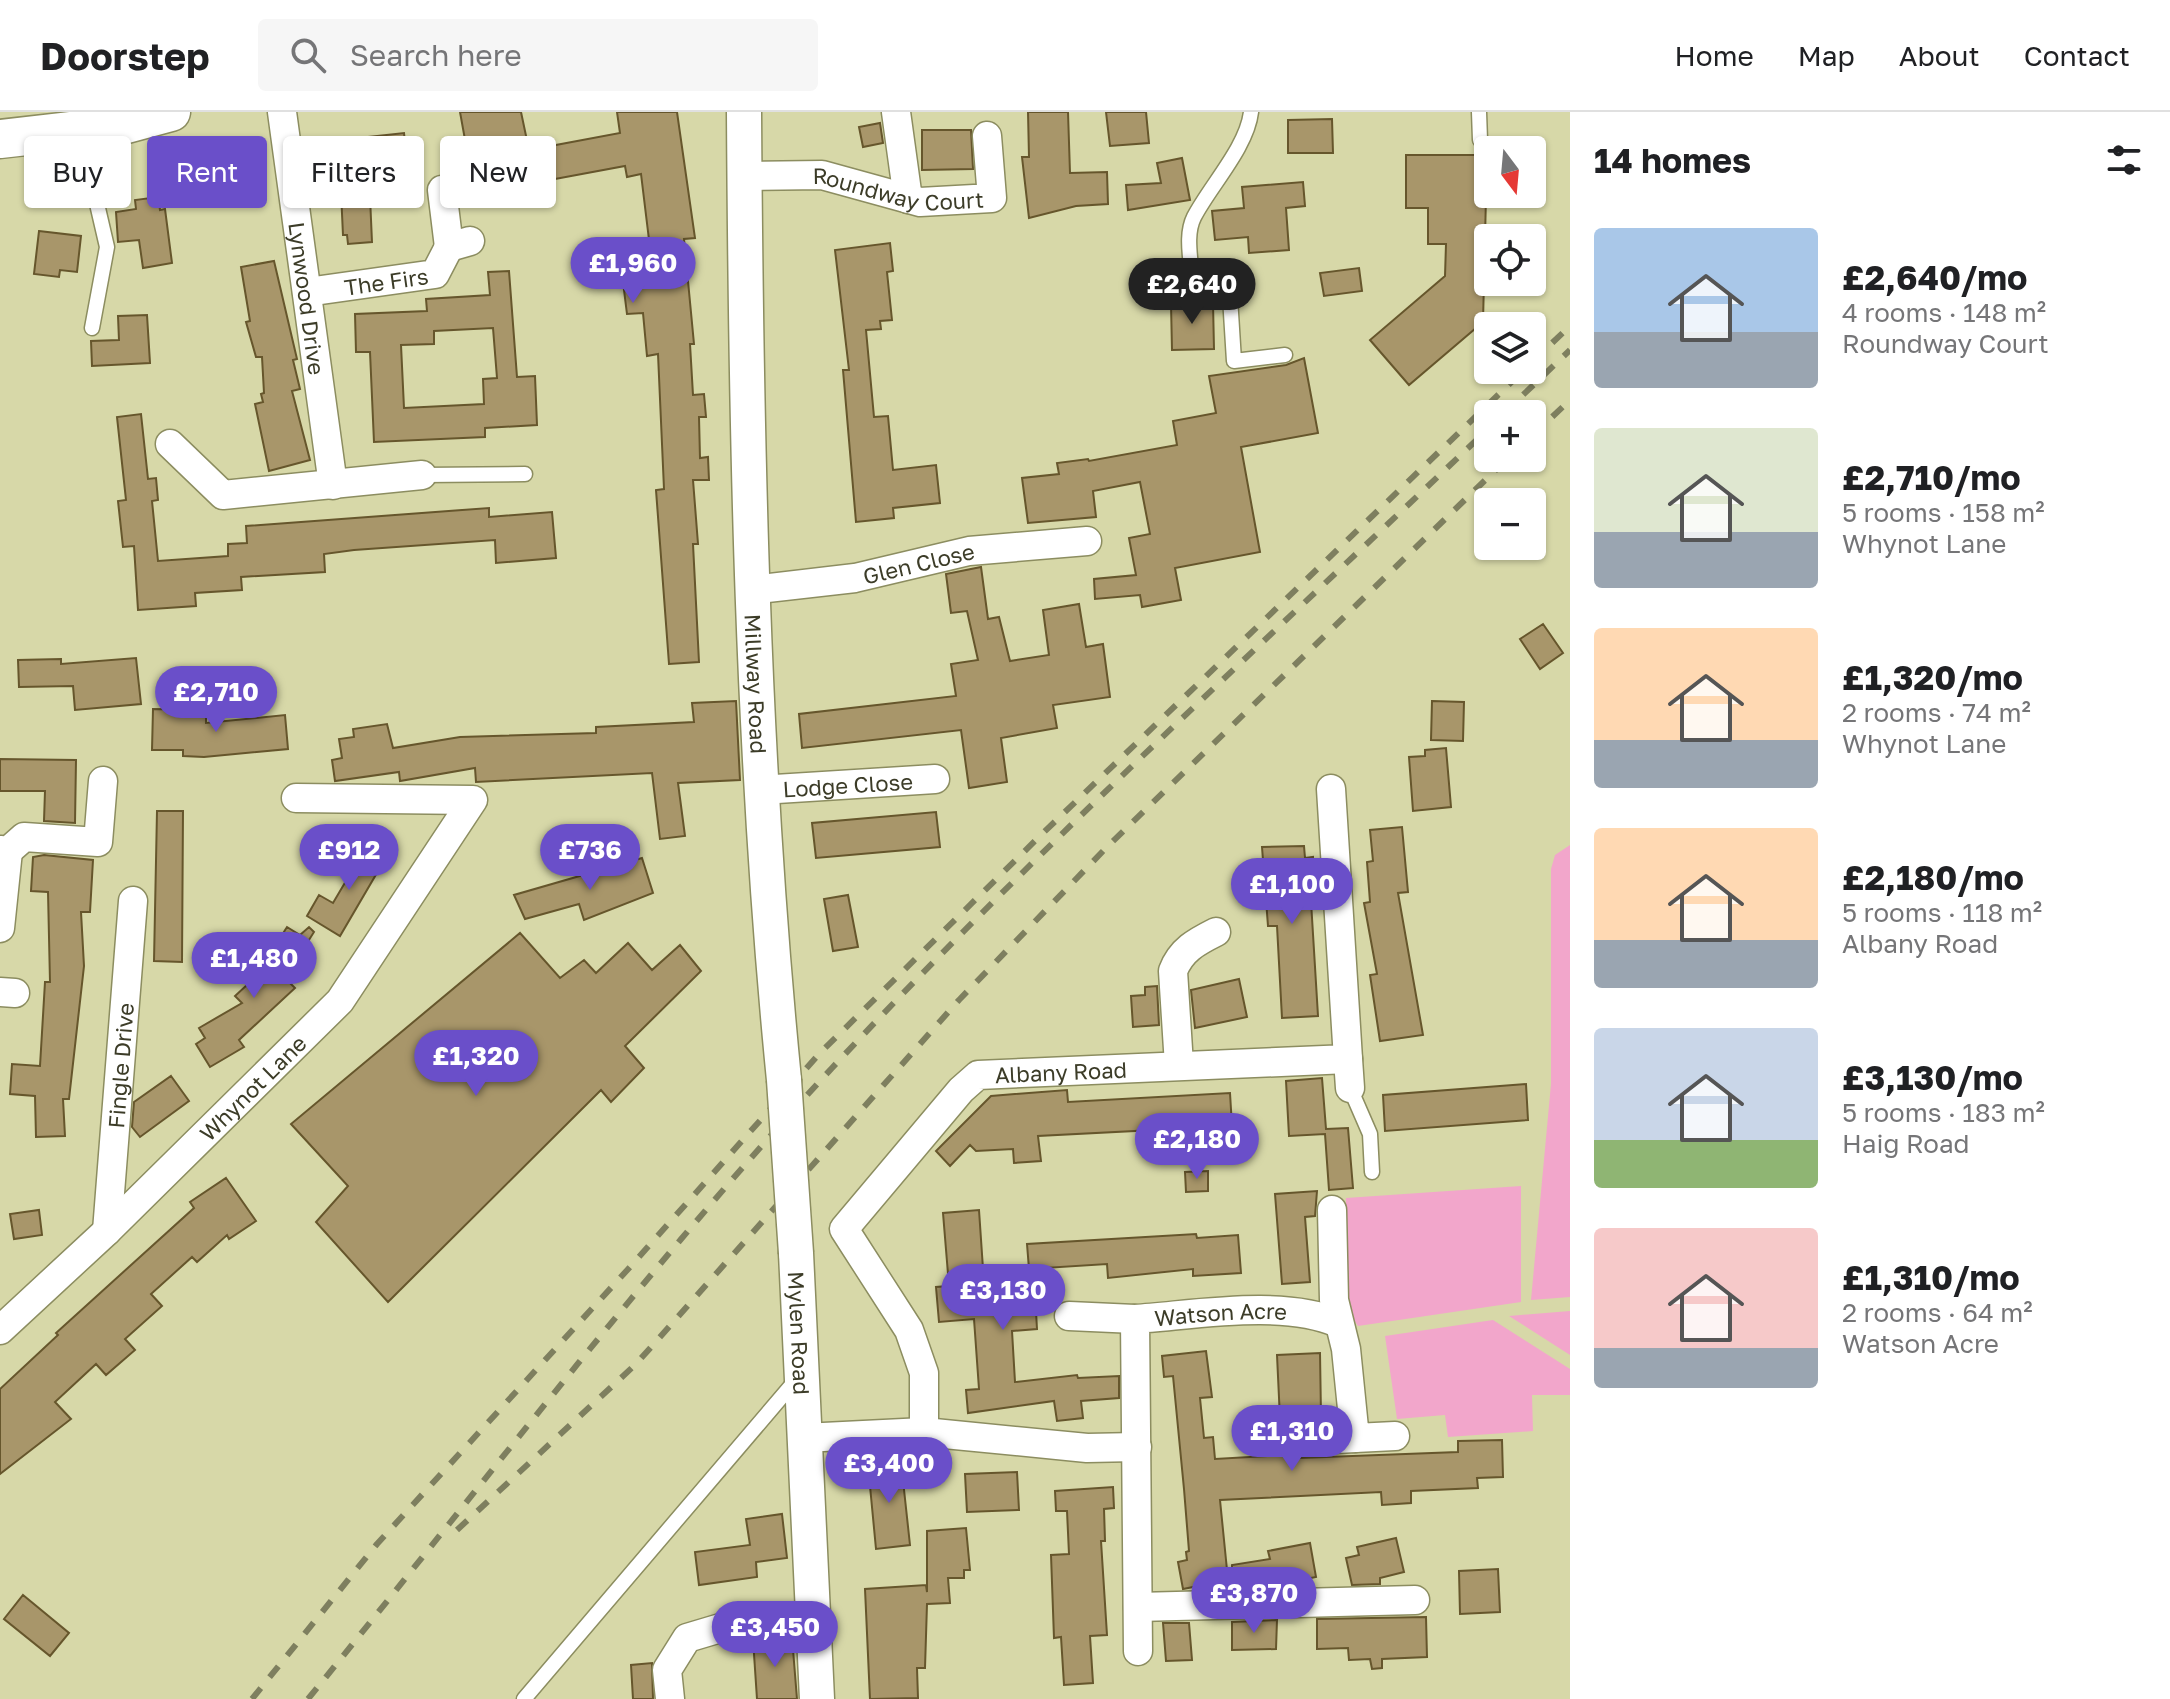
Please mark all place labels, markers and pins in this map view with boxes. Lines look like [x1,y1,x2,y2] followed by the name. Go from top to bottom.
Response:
[568,237,698,305] pin: £1,960
[1127,258,1257,326] pin: £2,640
[151,666,281,734] pin: £2,710
[302,824,396,892] pin: £912
[543,824,637,892] pin: £736
[1227,858,1357,926] pin: £1,100
[189,932,319,1000] pin: £1,480
[411,1030,541,1098] pin: £1,320
[1132,1113,1262,1181] pin: £2,180
[938,1264,1068,1332] pin: £3,130
[1227,1405,1357,1473] pin: £1,310
[824,1437,954,1505] pin: £3,400
[1189,1567,1319,1635] pin: £3,870
[710,1601,840,1669] pin: £3,450

